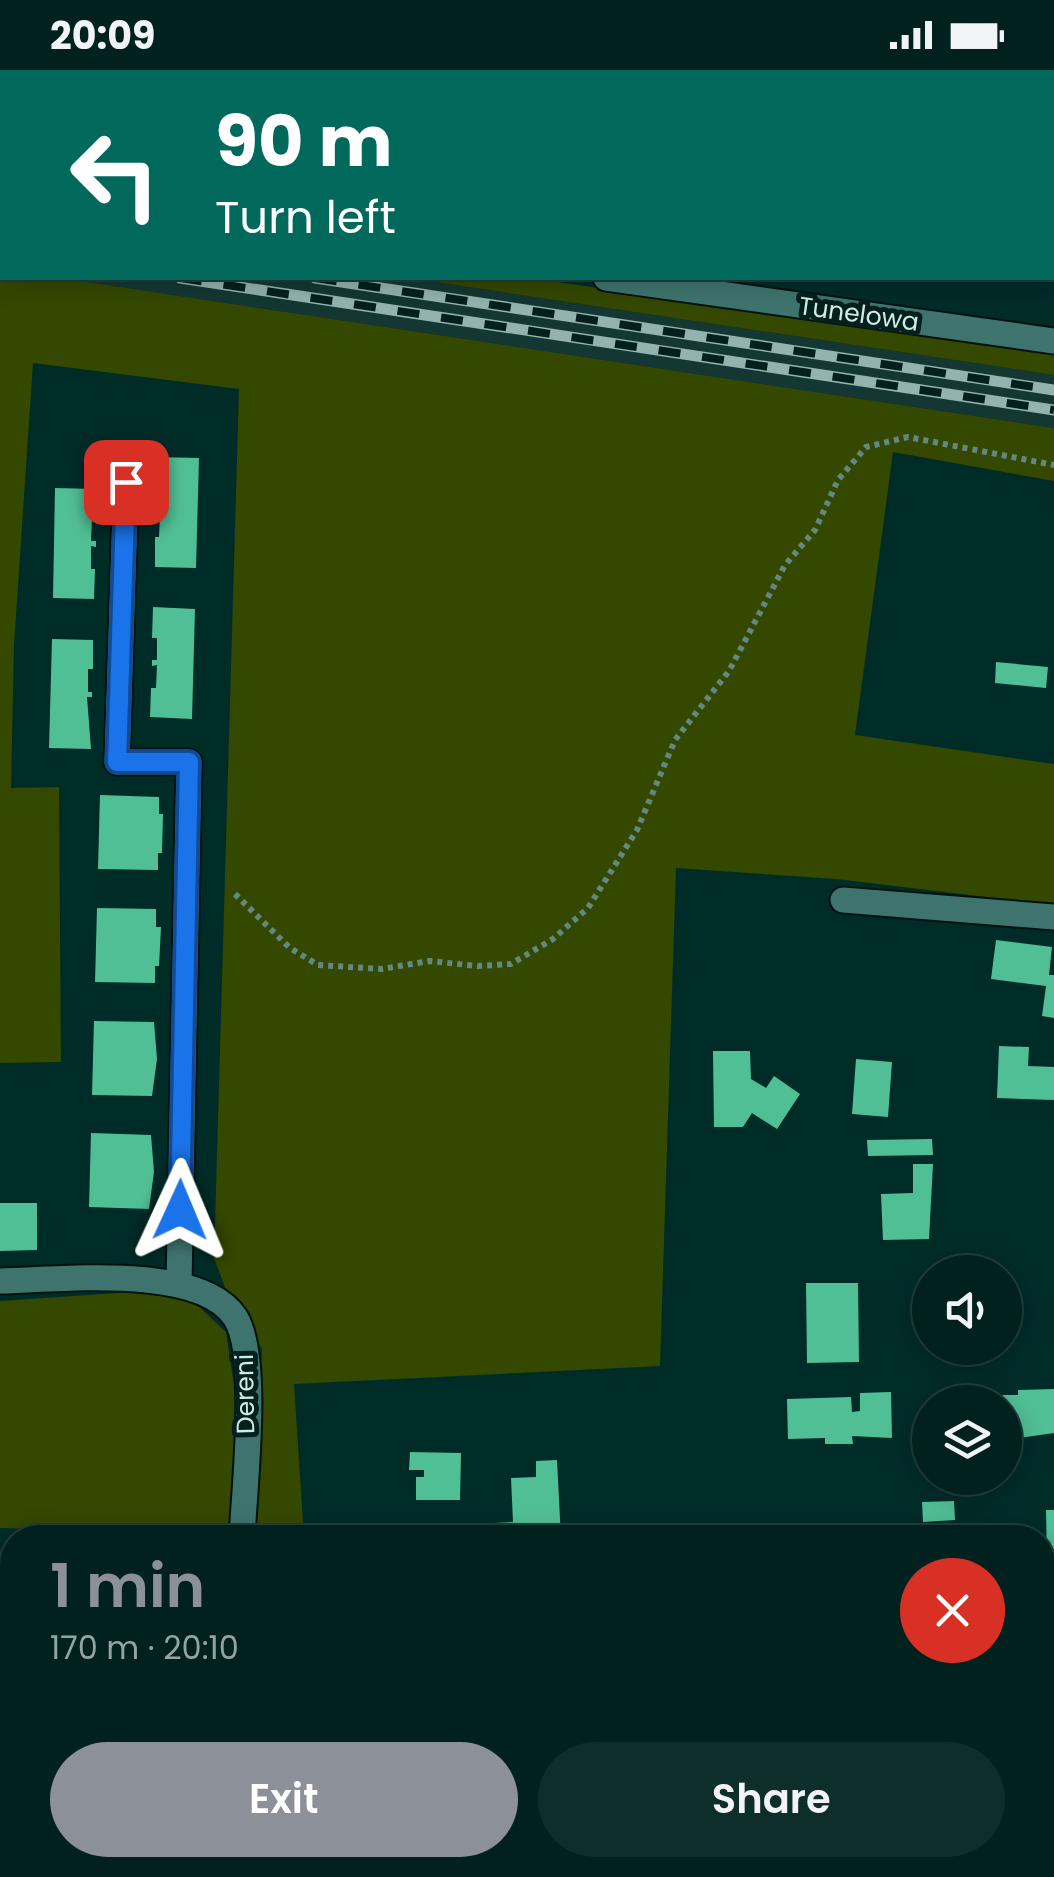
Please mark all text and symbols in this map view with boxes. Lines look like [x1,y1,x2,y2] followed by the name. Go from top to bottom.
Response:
[50,9,155,62] text: 20:09
[215,92,393,191] text: 90 m
[50,110,180,240] icon: left
[215,186,396,249] text: Turn left
[797,288,921,340] street label: Tunelowa
[84,440,169,525] pin
[99,455,154,510] icon: arrive
[128,1158,232,1262] position arrow
[912,1255,1022,1495] map controls
[912,1255,1022,1365] button: sound
[227,1354,263,1434] street label: Dereni
[912,1385,1022,1495] button: layers
[50,1544,205,1628] text: 1 min
[900,1558,1005,1663] button: close
[50,1625,239,1670] text: 170 m · 20:10
[50,1742,518,1857] button: Exit
[538,1742,1005,1857] button: Share

